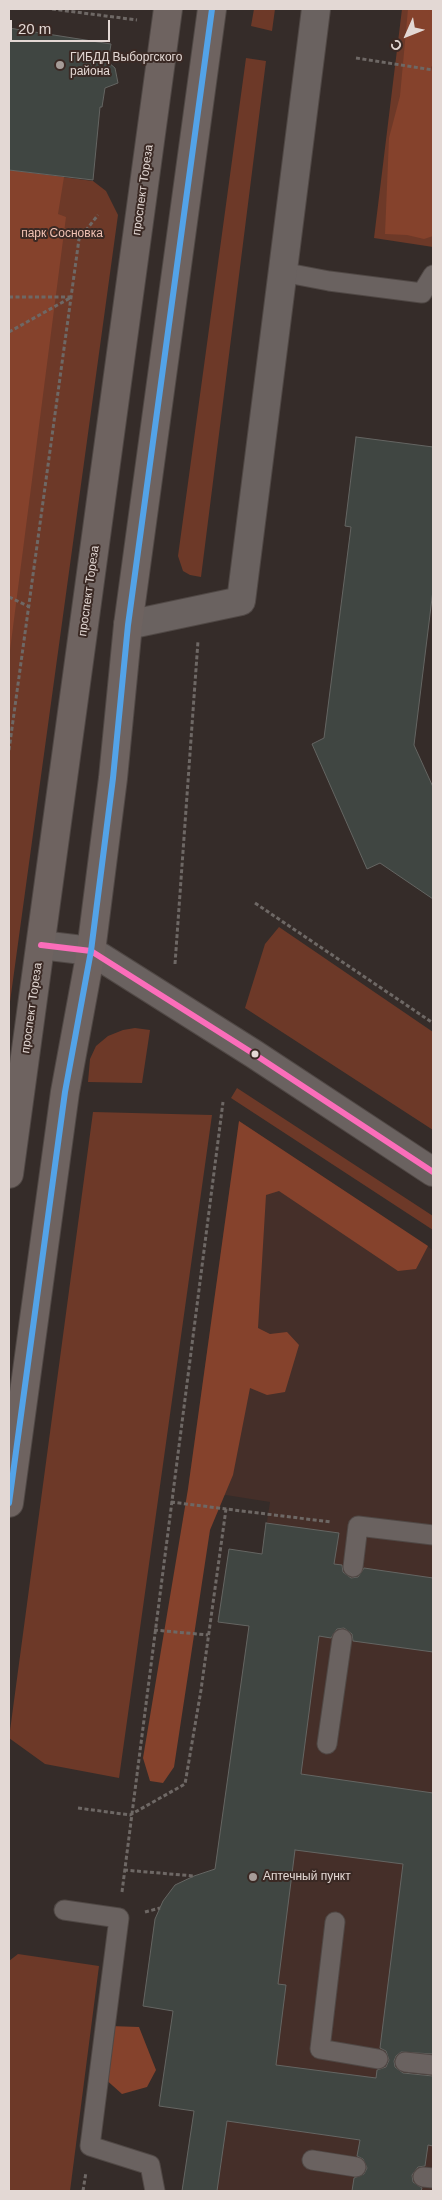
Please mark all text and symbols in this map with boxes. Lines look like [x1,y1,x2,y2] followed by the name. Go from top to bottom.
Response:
[12,10,112,42] scale bar
[382,10,432,60] north arrow
[18,20,51,37] text: 20 m
[387,36,405,55] text: С
[70,51,182,79] place label: ГИБДД Выборгского района
[54,59,66,71] marker: ГИБДД Выборгского района
[129,144,157,236] street label: проспект Тореза
[21,227,103,241] park label: парк Сосновка
[75,545,103,637] street label: проспект Тореза
[18,962,46,1054] street label: проспект Тореза
[250,1049,260,1059] unlabelled marker
[263,1870,351,1884] place label: Аптечный пункт
[247,1871,259,1883] marker: Аптечный пункт

